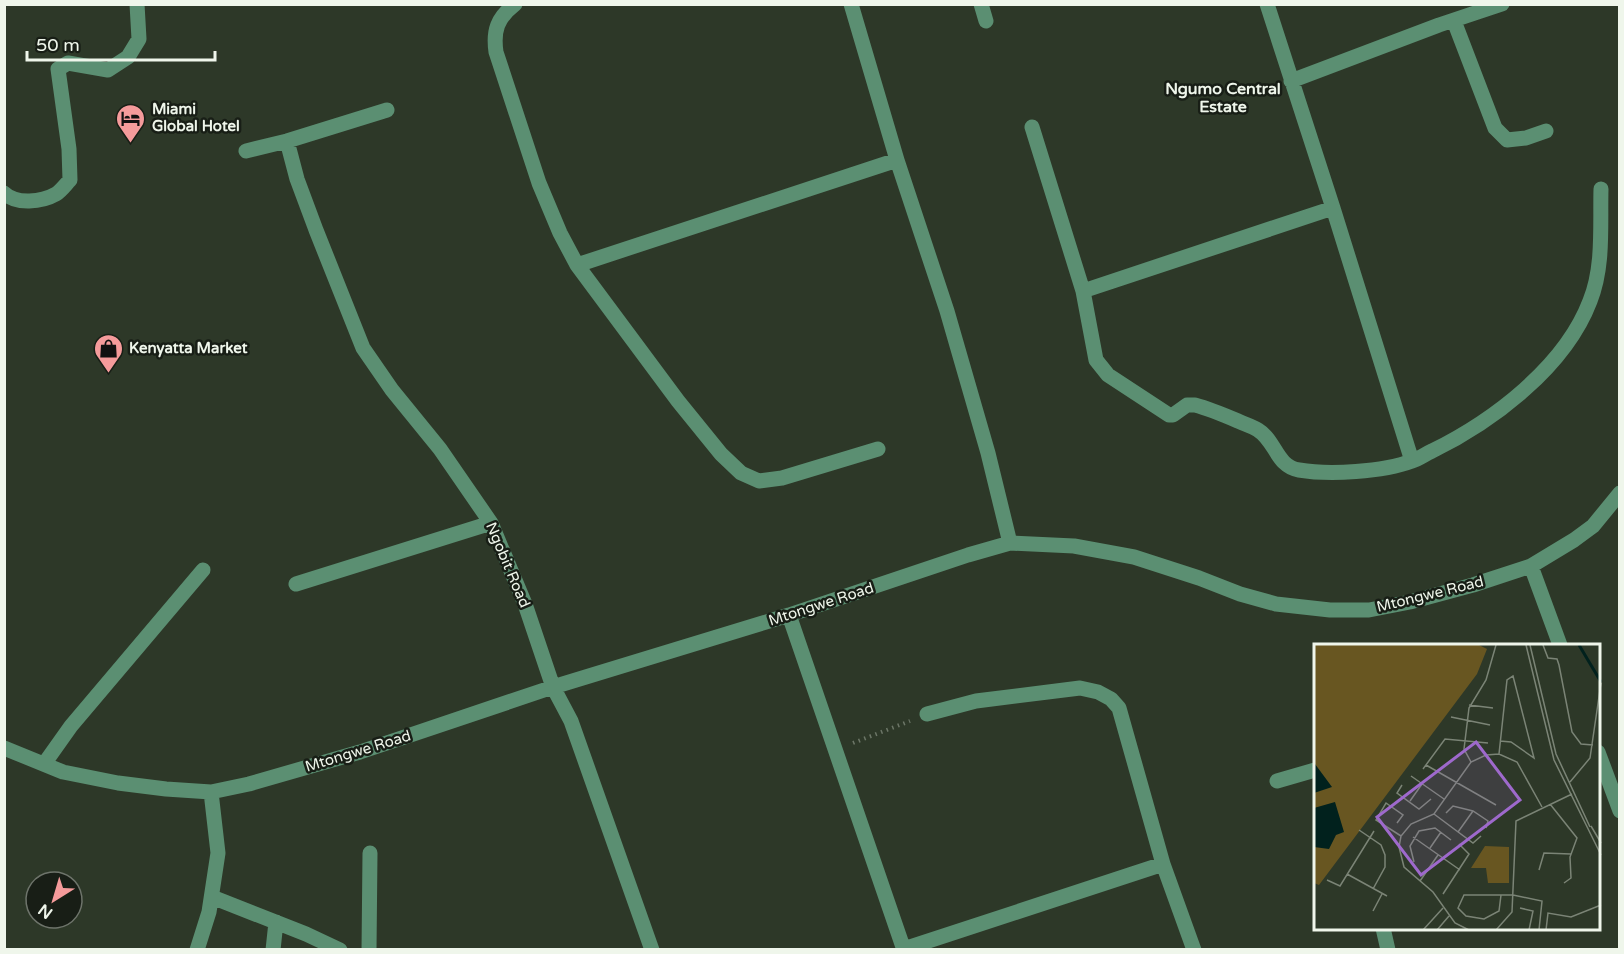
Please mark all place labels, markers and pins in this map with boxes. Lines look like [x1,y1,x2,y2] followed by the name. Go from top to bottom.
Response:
[152,100,240,135] place label: Miami Global Hotel
[115,102,147,144] hotel icon: Miami Global Hotel
[92,332,124,374] shop icon: Kenyatta Market
[129,339,248,358] place label: Kenyatta Market

